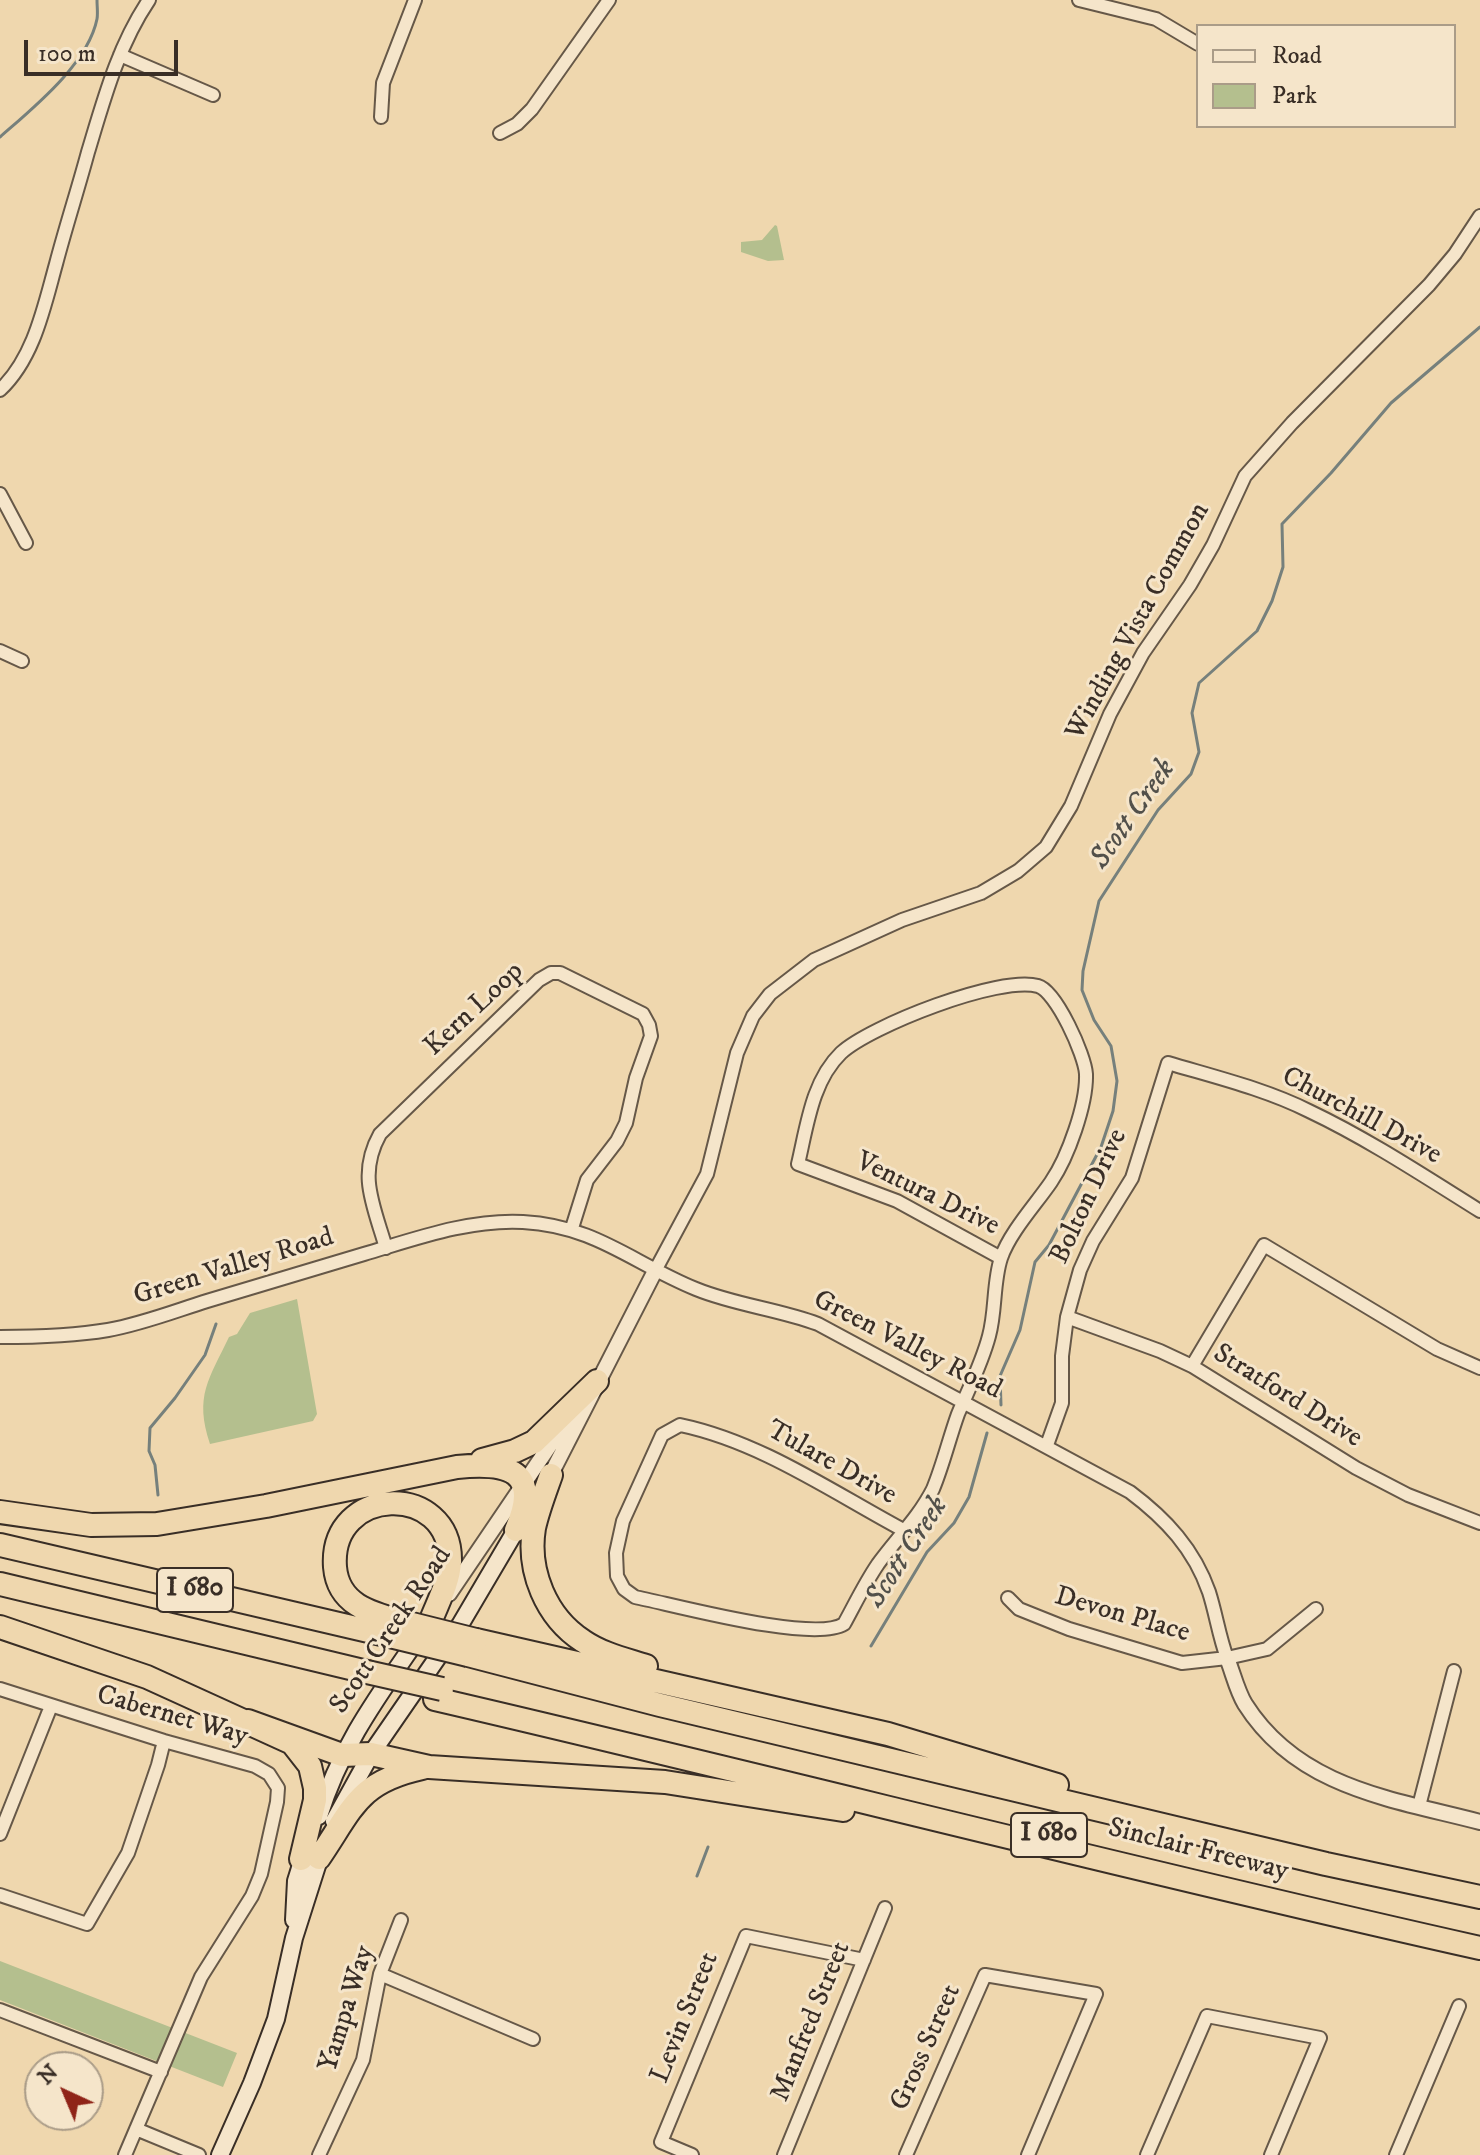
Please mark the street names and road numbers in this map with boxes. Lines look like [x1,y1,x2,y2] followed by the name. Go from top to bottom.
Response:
[1060,497,1218,747] street label: Winding Vista Common
[418,956,532,1064] street label: Kern Loop
[1275,1061,1447,1173] street label: Churchill Drive
[1044,1124,1136,1270] street label: Bolton Drive
[850,1146,1004,1244] street label: Ventura Drive
[130,1222,338,1314] street label: Green Valley Road
[807,1284,1007,1408] street label: Green Valley Road
[1206,1338,1368,1456] street label: Stratford Drive
[760,1415,902,1513] street label: Tulare Drive
[324,1541,460,1721] street label: Scott Creek Road
[157,1568,233,1612] road number: I 680
[1051,1581,1193,1651] street label: Devon Place
[93,1679,251,1755] street label: Cabernet Way
[1104,1812,1292,1890] street label: Sinclair Freeway
[1011,1813,1087,1857] road number: I 680
[765,1937,859,2107] street label: Manfred Street
[313,1942,383,2076] street label: Yampa Way
[645,1948,727,2088] street label: Levin Street
[884,1980,970,2116] street label: Gross Street

